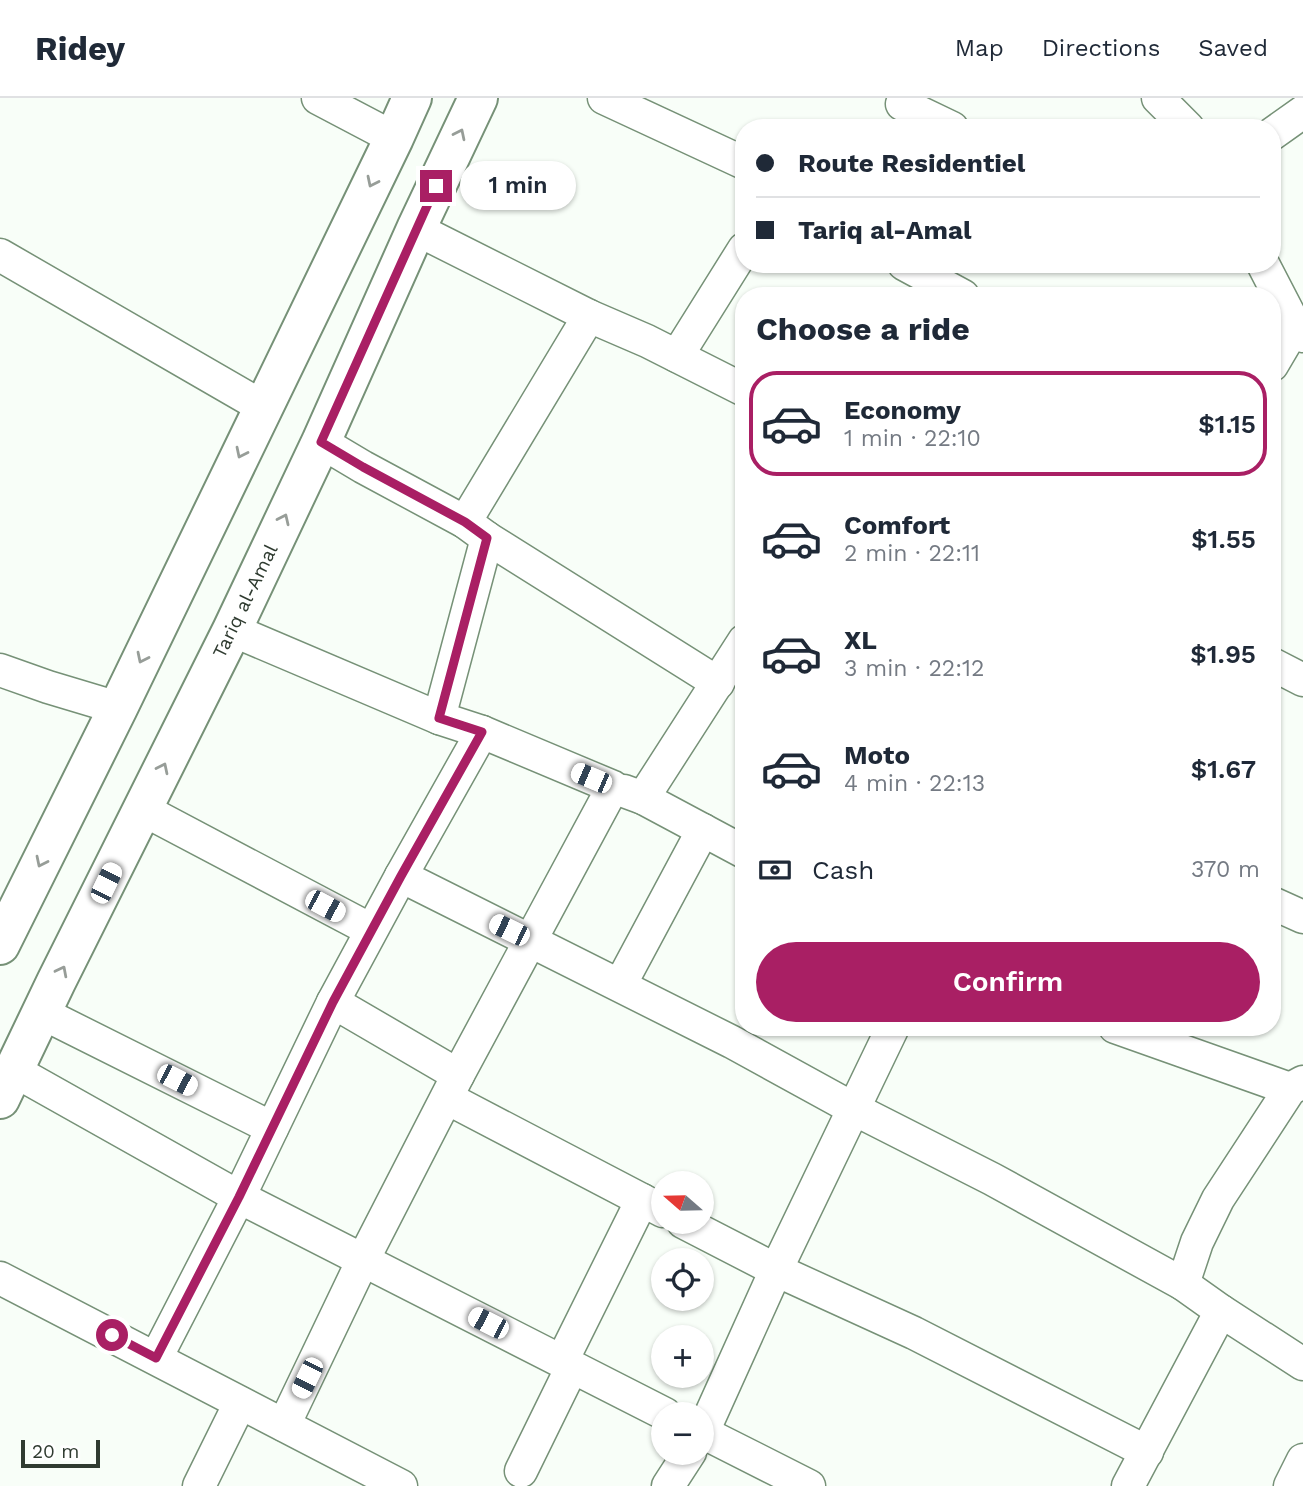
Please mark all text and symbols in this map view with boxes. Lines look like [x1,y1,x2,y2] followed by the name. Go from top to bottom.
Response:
[35,29,125,68] text: Ridey
[955,34,1004,62] text: Map
[1042,34,1160,62] text: Directions
[1198,34,1268,62] text: Saved
[452,129,466,141] one-way arrow
[798,148,1025,178] text: Route Residentiel
[460,162,576,210] callout: 1 min
[420,170,452,202] route end
[488,172,548,199] text: 1 min
[367,175,381,187] one-way arrow
[798,215,972,245] text: Tariq al-Amal
[756,310,970,348] text: Choose a ride
[760,392,823,455] icon: car
[844,395,961,425] text: Economy
[1198,409,1256,439] text: $1.15
[844,425,981,452] text: 1 min · 22:10
[235,446,249,458] one-way arrow
[760,507,823,570] icon: car
[844,510,950,540] text: Comfort
[275,514,289,526] one-way arrow
[1191,524,1256,554] text: $1.55
[208,540,283,662] street label: Tariq al-Amal
[844,540,980,567] text: 2 min · 22:11
[760,622,823,685] icon: car
[844,625,877,655] text: XL
[1190,639,1256,669] text: $1.95
[136,651,150,663] one-way arrow
[844,655,984,682] text: 3 min · 22:12
[760,737,823,800] icon: car
[844,740,910,770] text: Moto
[1191,754,1256,784] text: $1.67
[568,760,615,796] car
[155,763,169,775] one-way arrow
[844,770,985,797] text: 4 min · 22:13
[756,851,794,889] icon: cash
[36,855,50,867] one-way arrow
[812,855,874,885] text: Cash
[1191,856,1260,883] text: 370 m
[88,860,125,906] car
[302,887,349,925] car
[486,911,533,949] car
[756,942,1260,1022] button: Confirm
[53,966,67,978] one-way arrow
[154,1061,201,1099] car
[651,1171,714,1234] north arrow
[651,1171,714,1465] map controls
[651,1248,714,1311] button: locate
[465,1304,512,1342] car
[96,1319,128,1351] route start
[651,1325,714,1388] button: +
[289,1355,326,1401] car
[651,1402,714,1465] button: −
[21,1437,100,1469] scale bar
[32,1440,79,1463] text: 20 m

